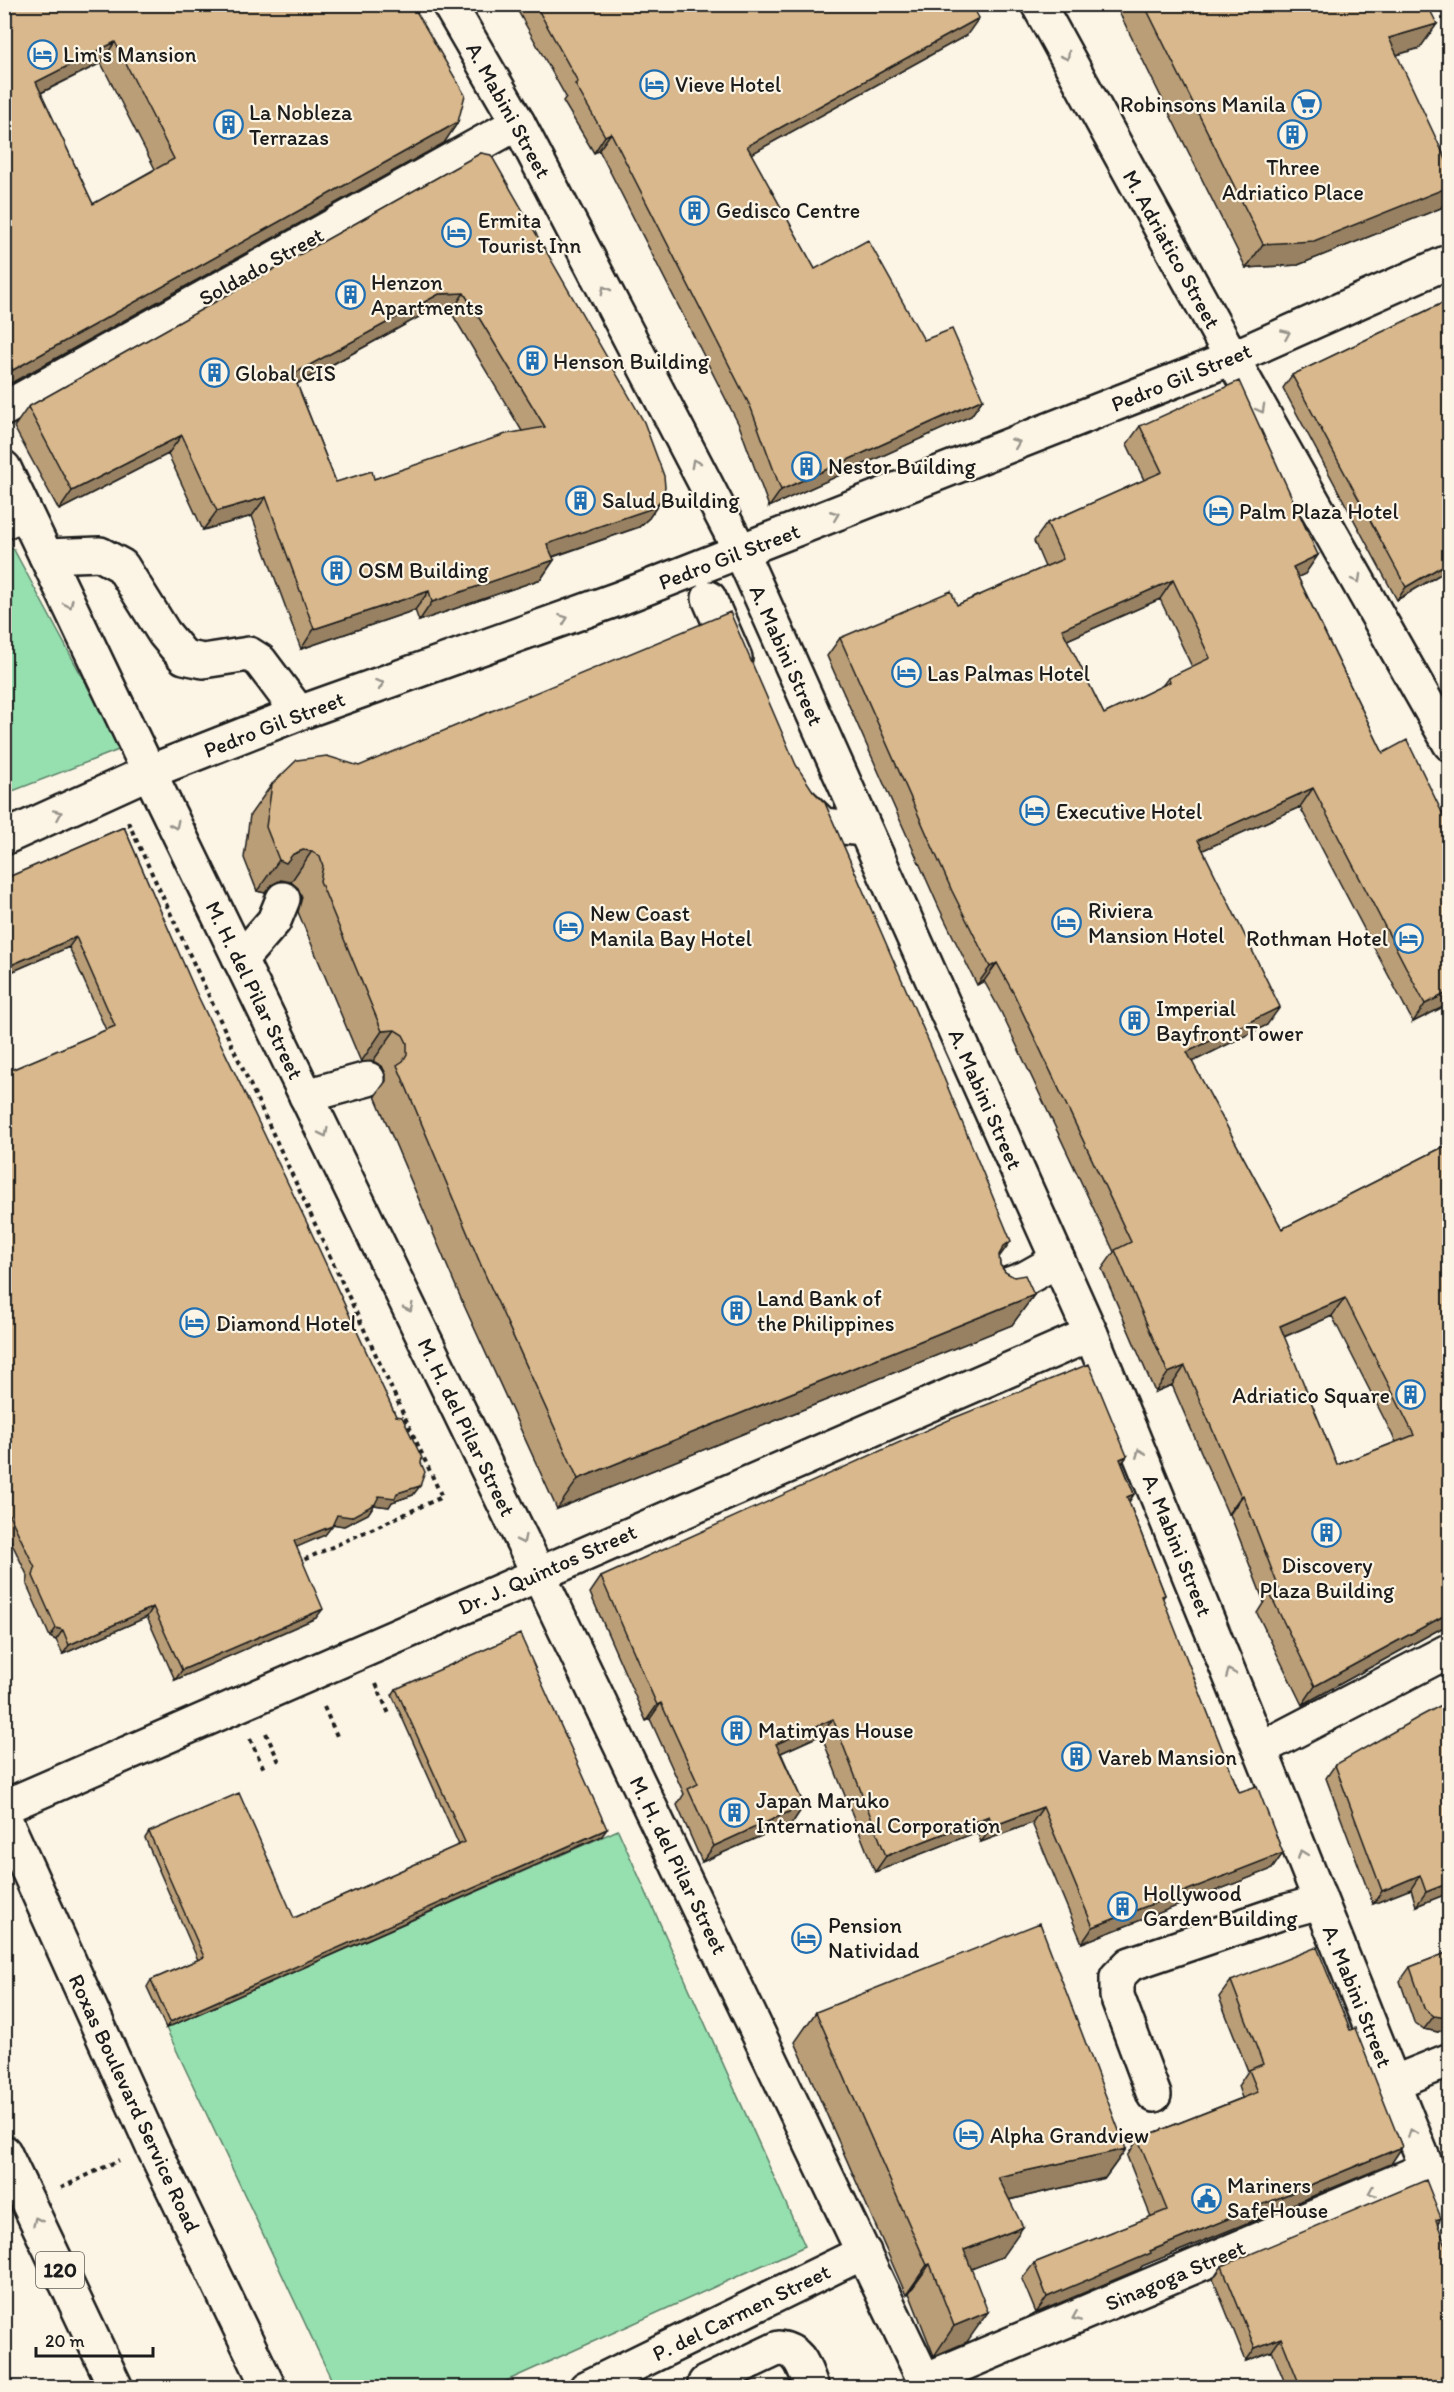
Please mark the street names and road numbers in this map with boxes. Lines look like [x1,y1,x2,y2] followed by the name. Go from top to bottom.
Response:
[460,38,557,183] street label: A. Mabini Street
[1117,165,1226,333] street label: M. Adriatico Street
[194,221,328,312] street label: Soldado Street
[1107,337,1255,418] street label: Pedro Gil Street
[655,517,804,596] street label: Pedro Gil Street
[743,581,830,730] street label: A. Mabini Street
[200,685,349,764] street label: Pedro Gil Street
[200,897,309,1084] street label: M. H. del Pilar Street
[942,1025,1029,1174] street label: A. Mabini Street
[412,1334,521,1521] street label: M. H. del Pilar Street
[1137,1470,1218,1620] street label: A. Mabini Street
[454,1518,641,1621] street label: Dr. J. Quintos Street
[624,1772,733,1959] street label: M. H. del Pilar Street
[1317,1921,1398,2071] street label: A. Mabini Street
[63,1970,206,2237] street label: Roxas Boulevard Service Road
[1101,2234,1249,2317] street label: Sinagoga Street
[36,2252,84,2288] road number: 120
[648,2258,835,2367] street label: P. del Carmen Street

